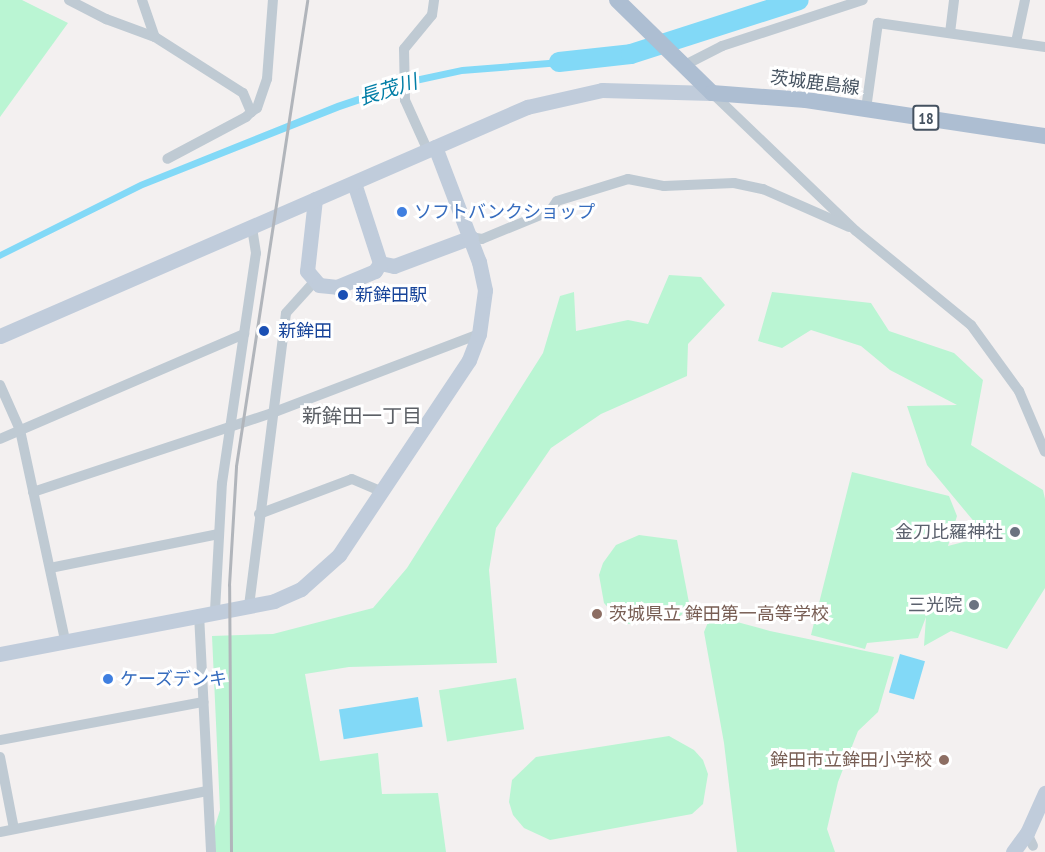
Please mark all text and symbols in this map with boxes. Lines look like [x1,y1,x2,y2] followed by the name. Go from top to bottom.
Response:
[769,67,861,99] street label: 茨城鹿島線
[356,70,420,110] water label: 長茂川
[911,105,941,131] road number: 18
[414,201,594,223] place label: ソフトバンクショップ
[395,205,409,219] marker: ソフトバンクショップ
[355,284,427,306] place label: 新鉾田駅
[336,288,350,302] marker: 新鉾田駅
[278,320,332,342] place label: 新鉾田
[255,322,273,340] marker: 新鉾田
[302,404,422,428] district label: 新鉾田一丁目
[895,521,1003,543] place label: 金刀比羅神社
[1008,525,1022,539] marker: 金刀比羅神社
[908,594,962,616] place label: 三光院
[967,598,981,612] marker: 三光院
[609,603,829,625] place label: 茨城県立 鉾田第一高等学校
[590,607,604,621] marker: 茨城県立 鉾田第一高等学校
[120,668,228,690] place label: ケーズデンキ
[101,672,115,686] marker: ケーズデンキ
[770,749,932,771] place label: 鉾田市立鉾田小学校
[937,753,951,767] marker: 鉾田市立鉾田小学校

